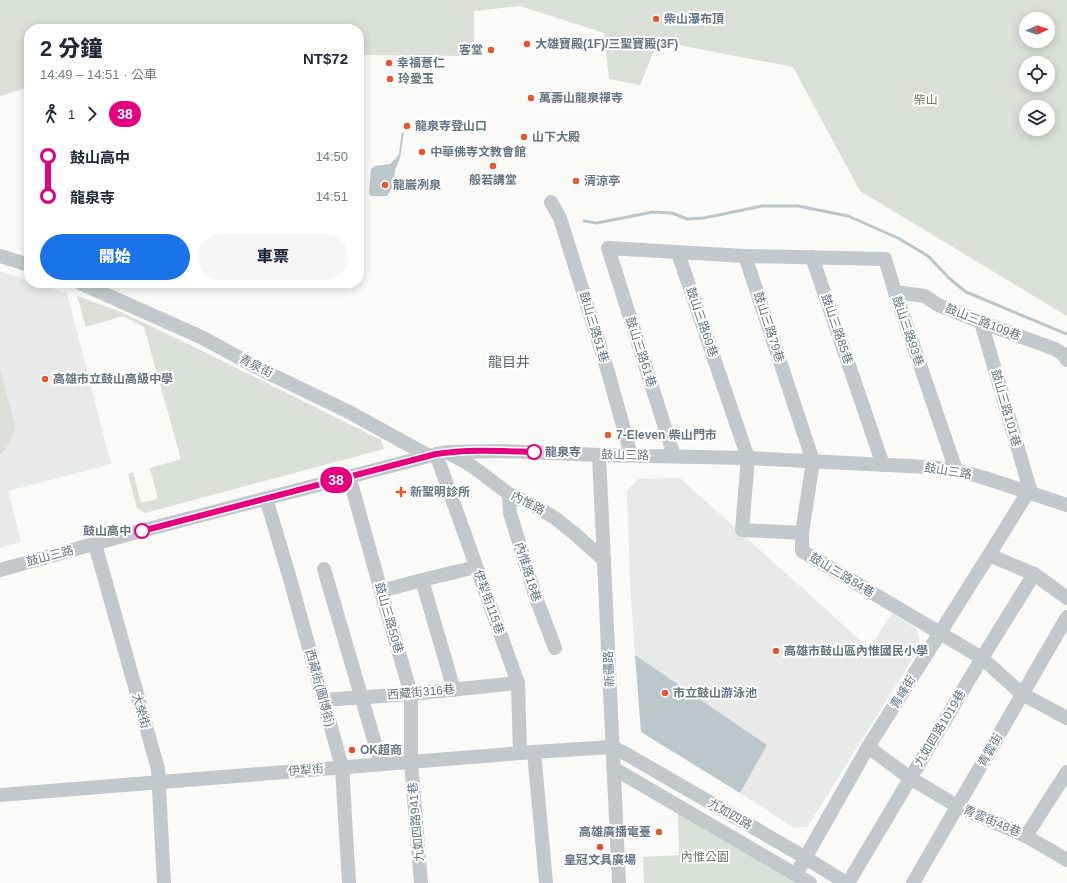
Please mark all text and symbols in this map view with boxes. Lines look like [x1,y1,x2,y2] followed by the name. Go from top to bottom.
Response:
[664,12,724,26] place label: 柴山瀑布頂
[1019,12,1055,48] north arrow
[1019,12,1055,136] map controls
[651,14,661,24] marker: 柴山瀑布頂
[40,36,102,61] text: 2 分鐘
[535,37,678,51] place label: 大雄寶殿(1F)/三聖寶殿(3F)
[522,39,532,49] marker: 大雄寶殿(1F)/三聖寶殿(3F)
[459,43,483,57] place label: 客堂
[486,45,496,55] marker: 客堂
[303,50,348,67] text: NT$72
[397,56,445,70] place label: 幸福薏仁
[1019,56,1055,92] button: locate
[384,58,394,68] marker: 幸福薏仁
[40,67,157,82] text: 14:49 – 14:51 · 公車
[398,72,434,86] place label: 玲愛玉
[385,74,395,84] marker: 玲愛玉
[539,91,623,105] place label: 萬壽山龍泉禪寺
[526,93,536,103] marker: 萬壽山龍泉禪寺
[914,93,938,107] park label: 柴山
[1019,100,1055,136] button: layers
[40,103,62,125] icon: walk
[81,103,103,125] icon: forward
[117,106,133,122] text: 38
[68,107,75,122] text: 1
[415,119,487,133] place label: 龍泉寺登山口
[402,121,412,131] marker: 龍泉寺登山口
[532,130,580,144] place label: 山下大殿
[519,132,529,142] marker: 山下大殿
[430,145,526,159] place label: 中華佛寺文教會館
[417,147,427,157] marker: 中華佛寺文教會館
[70,149,130,166] text: 鼓山高中
[315,149,348,164] text: 14:50
[488,161,498,171] marker: 般若講堂
[469,173,517,187] place label: 般若講堂
[584,174,620,188] place label: 清涼亭
[571,176,581,186] marker: 清涼亭
[393,178,441,192] place label: 龍巖冽泉
[380,180,390,190] marker: 龍巖冽泉
[70,189,115,206] text: 龍泉寺
[315,189,348,204] text: 14:51
[40,234,190,280] button: 開始
[198,234,348,280] button: 車票
[683,285,721,359] street label: 鼓山三路69巷
[577,290,611,364] street label: 鼓山三路51巷
[751,290,787,364] street label: 鼓山三路79巷
[818,292,856,366] street label: 鼓山三路85巷
[889,294,927,368] street label: 鼓山三路93巷
[943,301,1023,343] street label: 鼓山三路109巷
[623,315,659,389] street label: 鼓山三路61巷
[237,352,275,380] street label: 青泉街
[488,354,530,370] district label: 龍目井
[988,368,1024,448] street label: 鼓山三路101巷
[53,372,173,386] place label: 高雄市立鼓山高級中學
[40,374,50,384] marker: 高雄市立鼓山高級中學
[616,428,717,442] place label: 7-Eleven 柴山門市
[603,430,613,440] marker: 7-Eleven 柴山門市
[526,444,542,460] marker: 龍泉寺
[545,445,581,459] place label: 龍泉寺
[601,448,649,462] street label: 鼓山三路
[923,460,973,482] street label: 鼓山三路
[318,467,354,493] line badge: 38
[328,472,344,488] text: 38
[410,485,470,499] place label: 新聖明診所
[395,486,407,498] marker: 新聖明診所
[509,488,547,518] street label: 內惟路
[134,523,150,539] marker: 鼓山高中
[83,524,131,538] place label: 鼓山高中
[512,541,544,603] street label: 內惟路18巷
[25,543,75,569] street label: 鼓山三路
[807,550,877,600] street label: 鼓山三路84巷
[471,568,507,636] street label: 伊犁街115巷
[372,581,406,655] street label: 鼓山三路50巷
[784,644,928,658] place label: 高雄市鼓山區內惟國民小學
[771,646,781,656] marker: 高雄市鼓山區內惟國民小學
[303,648,337,728] street label: 西藏街(圖博街)
[601,651,617,687] street label: 新疆路
[888,673,918,711] street label: 青峰街
[387,682,455,702] street label: 西藏街316巷
[673,686,757,700] place label: 市立鼓山游泳池
[912,687,968,769] street label: 九如四路1019巷
[660,688,670,698] marker: 市立鼓山游泳池
[129,692,153,730] street label: 大榮街
[975,731,1005,769] street label: 青雲街
[360,743,402,757] place label: OK超商
[347,745,357,755] marker: OK超商
[287,761,325,779] street label: 伊犁街
[406,782,426,862] street label: 九如四路941巷
[706,796,754,832] street label: 九如四路
[961,803,1023,839] street label: 青雲街48巷
[579,825,651,839] place label: 高雄廣播電臺
[654,827,664,837] marker: 高雄廣播電臺
[595,842,605,852] marker: 皇冠文具廣場
[681,850,729,864] park label: 內惟公園
[564,853,636,867] place label: 皇冠文具廣場

